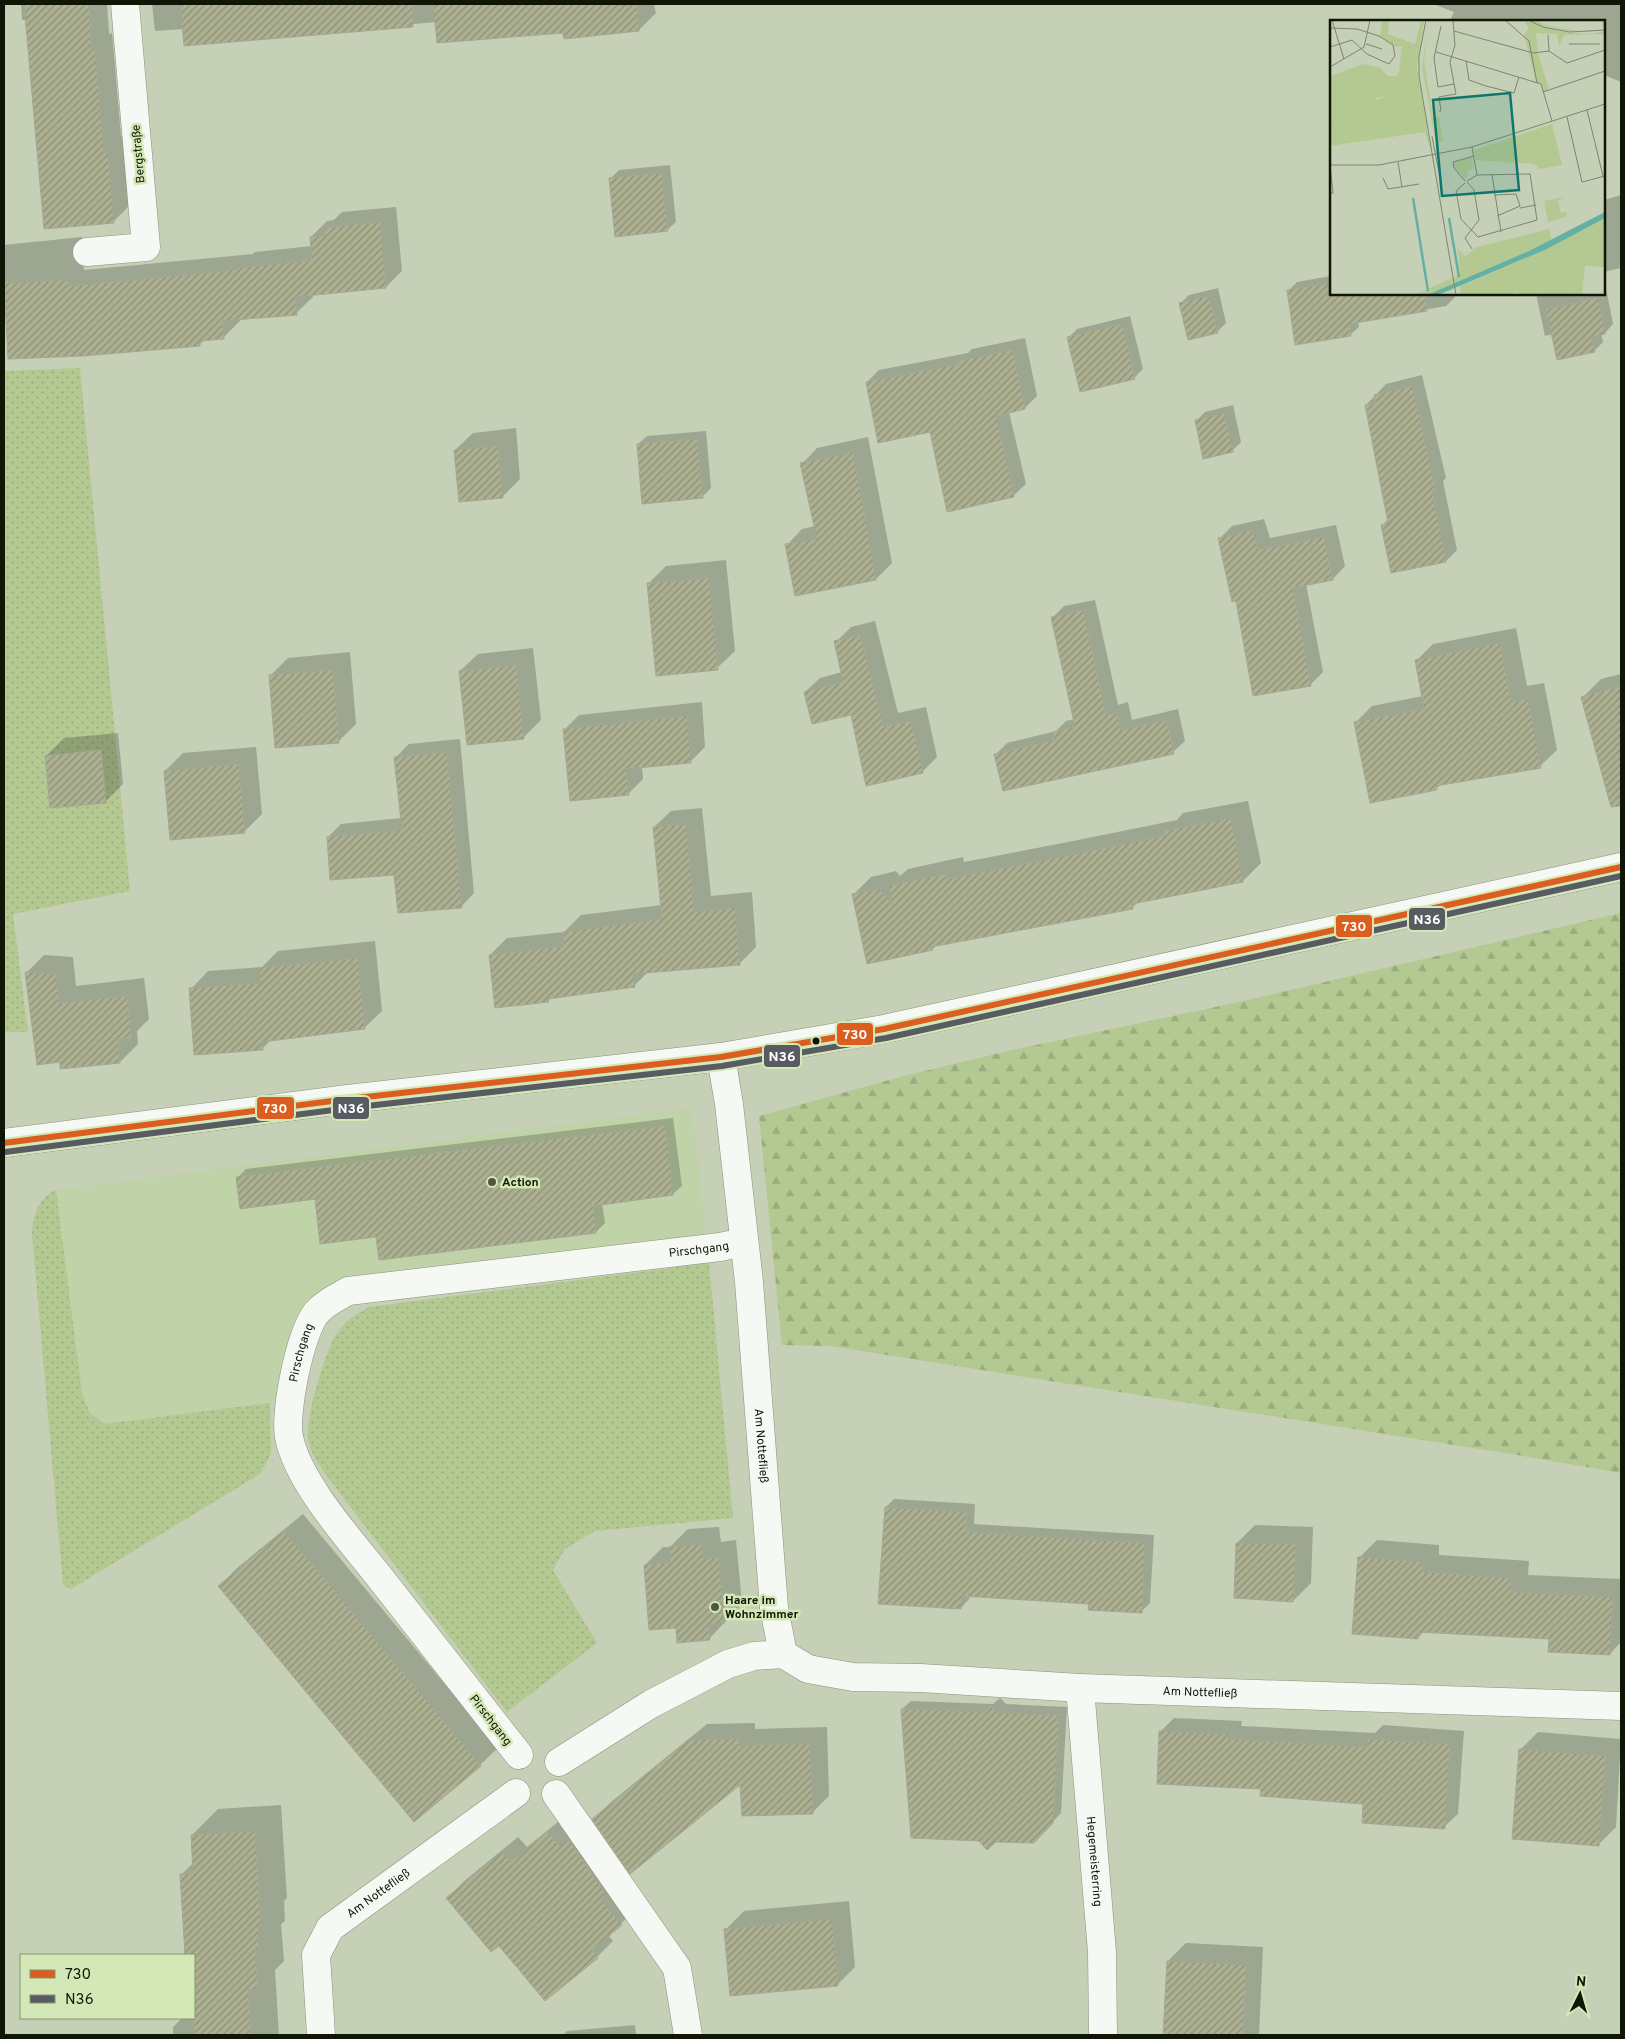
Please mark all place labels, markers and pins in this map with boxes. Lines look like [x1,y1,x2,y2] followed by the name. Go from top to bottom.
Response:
[811,1036,821,1046] unlabelled marker
[502,1175,539,1191] place label: Action
[486,1176,498,1188] marker: Action
[725,1593,799,1623] place label: Haare im Wohnzimmer
[709,1601,721,1613] marker: Haare im Wohnzimmer

